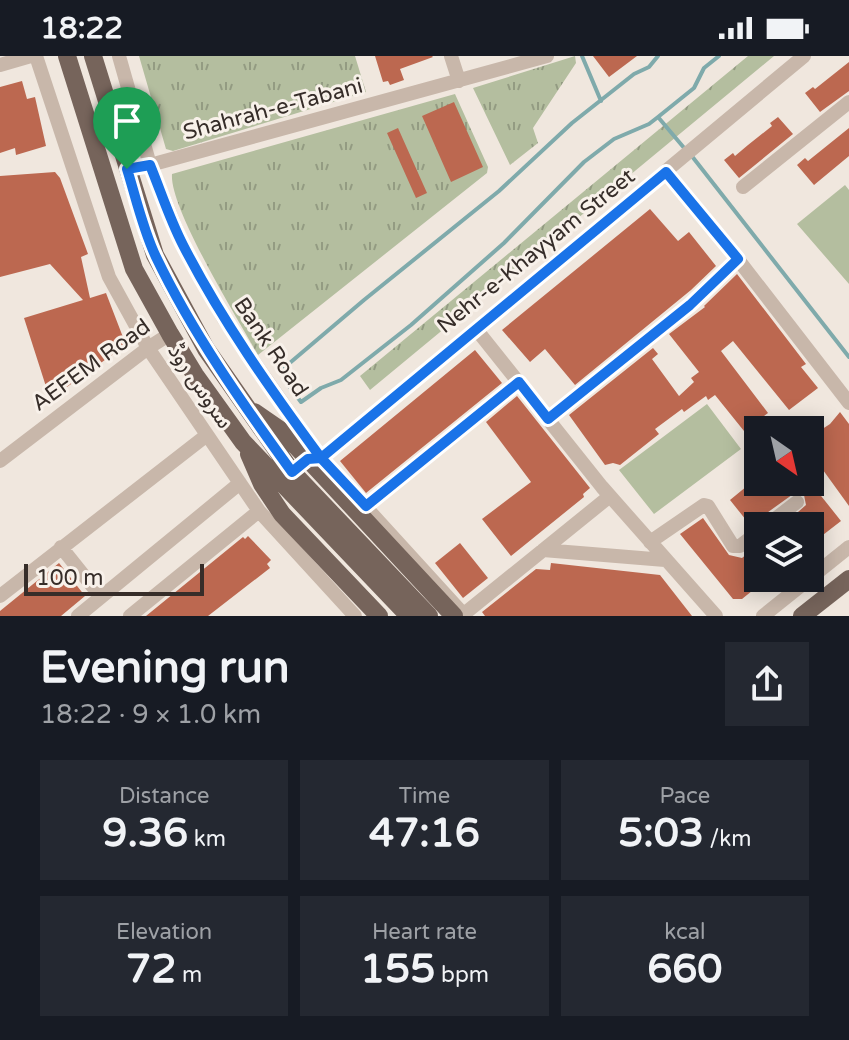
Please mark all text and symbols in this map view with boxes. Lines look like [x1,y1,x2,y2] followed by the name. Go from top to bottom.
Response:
[40,10,123,47] text: 18:22
[180,73,366,145] street label: Shahrah-e-Tabani
[93,87,161,169] pin
[105,99,149,143] icon: arrive
[432,163,640,339] street label: Nehr-e-Khayyam Street
[228,292,314,402] street label: Bank Road
[27,313,155,417] street label: AEFEM Road
[162,339,238,433] street label: سروس روڈ
[744,416,824,496] north arrow
[744,416,824,592] map controls
[744,512,824,592] button: layers
[24,560,204,596] scale bar
[36,565,103,591] text: 100 m
[40,642,289,695] text: Evening run
[725,642,809,726] button: share
[40,699,261,730] text: 18:22 · 9 × 1.0 km
[119,783,209,809] text: Distance
[399,783,450,809] text: Time
[659,783,710,809] text: Pace
[102,809,188,857] text: 9.36
[369,809,480,857] text: 47:16
[618,809,704,857] text: 5:03
[188,826,226,852] text: km
[704,826,752,852] text: /km
[116,919,212,945] text: Elevation
[372,919,477,945] text: Heart rate
[664,919,706,945] text: kcal
[126,945,176,993] text: 72
[360,945,435,993] text: 155
[647,945,723,993] text: 660
[176,962,202,988] text: m
[435,962,489,988] text: bpm

